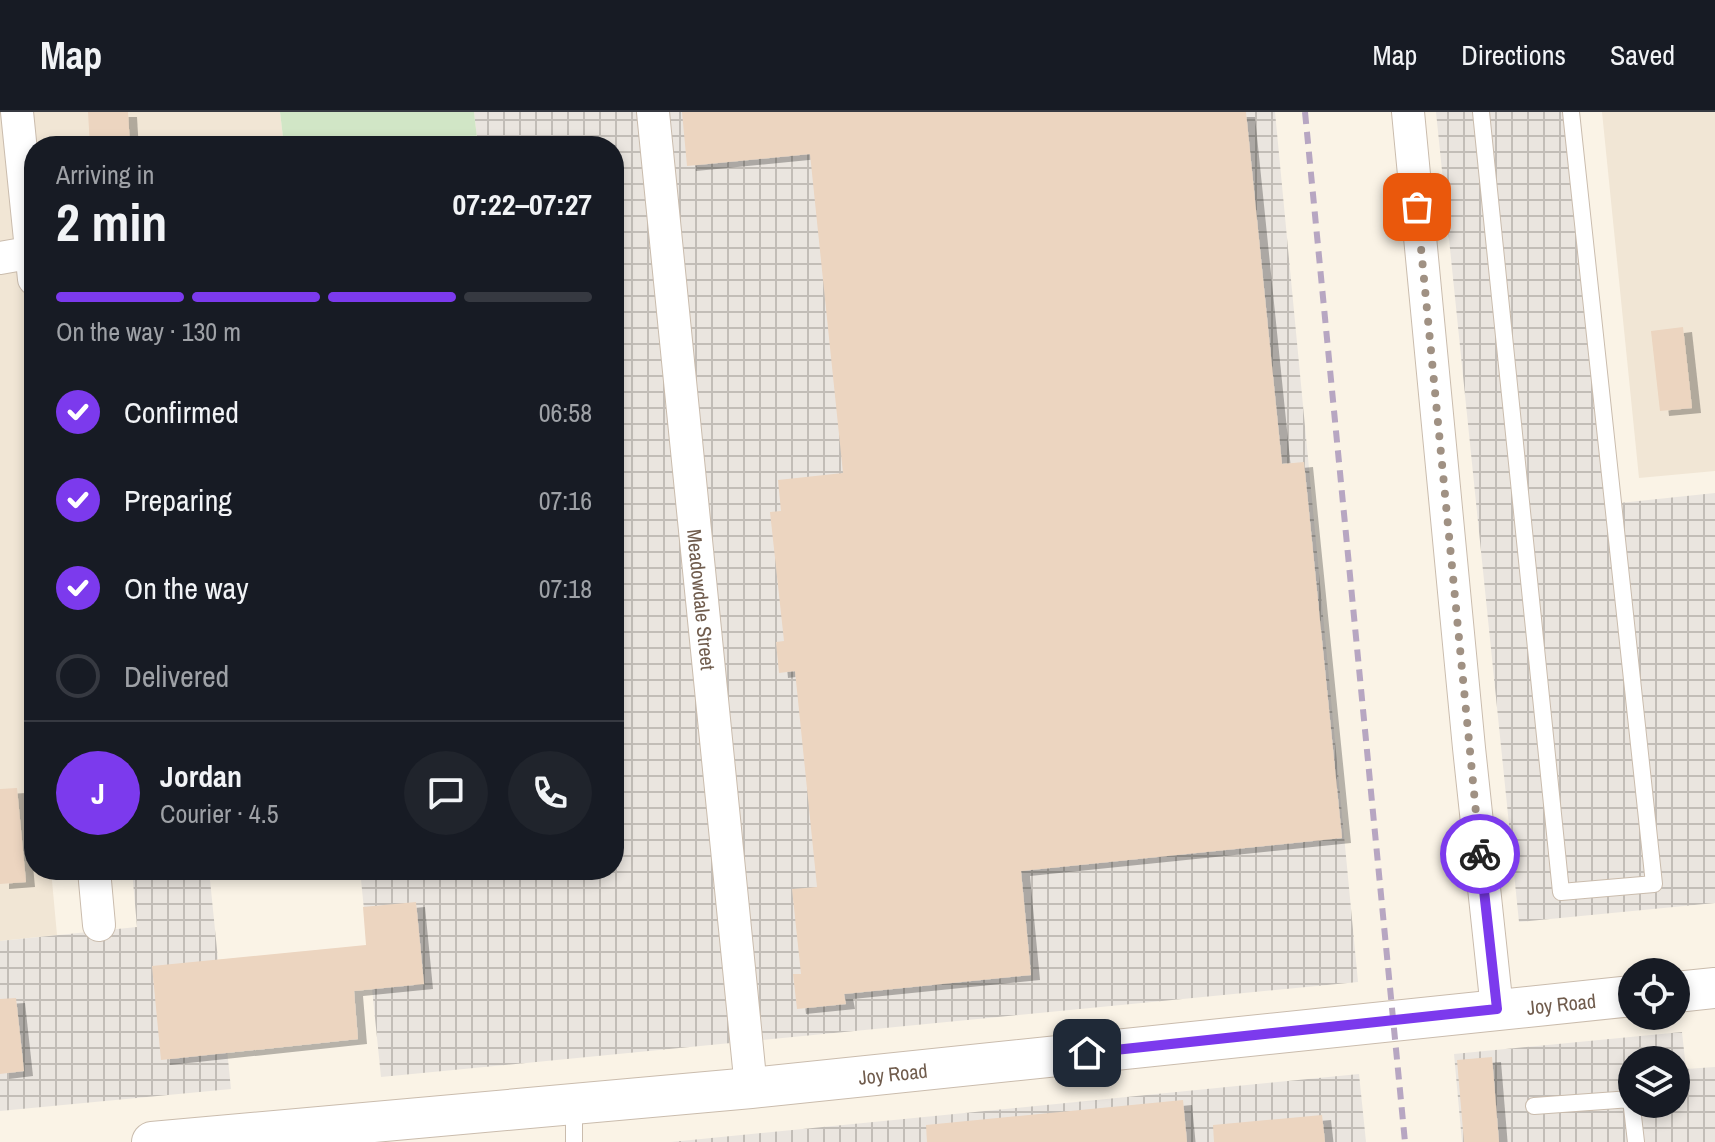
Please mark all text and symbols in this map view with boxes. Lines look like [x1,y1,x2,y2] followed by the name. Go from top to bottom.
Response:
[40,30,102,81] text: Map
[1373,36,1417,74] text: Map
[1461,36,1566,74] text: Directions
[1610,36,1675,74] text: Saved
[56,157,154,192] text: Arriving in
[1383,173,1451,241] pin
[453,184,592,224] text: 07:22–07:27
[1395,185,1439,229] icon: bag
[56,187,167,257] text: 2 min
[56,314,241,349] text: On the way · 130 m
[56,390,100,434] icon: check
[124,392,239,432] text: Confirmed
[539,395,592,430] text: 06:58
[56,478,100,522] icon: check
[124,480,232,520] text: Preparing
[539,483,592,518] text: 07:16
[681,528,722,672] street label: Meadowdale Street
[56,566,100,610] icon: check
[124,568,248,608] text: On the way
[539,571,592,606] text: 07:18
[124,656,229,696] text: Delivered
[404,751,488,835] button: chat
[508,751,592,835] button: phone
[160,756,242,796] text: Jordan
[91,773,105,813] text: J
[160,796,279,831] text: Courier · 4.5
[1440,814,1520,894] courier
[1458,832,1502,876] icon: bike
[1618,958,1690,1118] map controls
[1618,958,1690,1030] button: locate
[1525,986,1597,1020] street label: Joy Road
[1053,1019,1121,1087] pin
[1065,1031,1109,1075] icon: home
[1618,1046,1690,1118] button: layers
[857,1056,929,1090] street label: Joy Road

